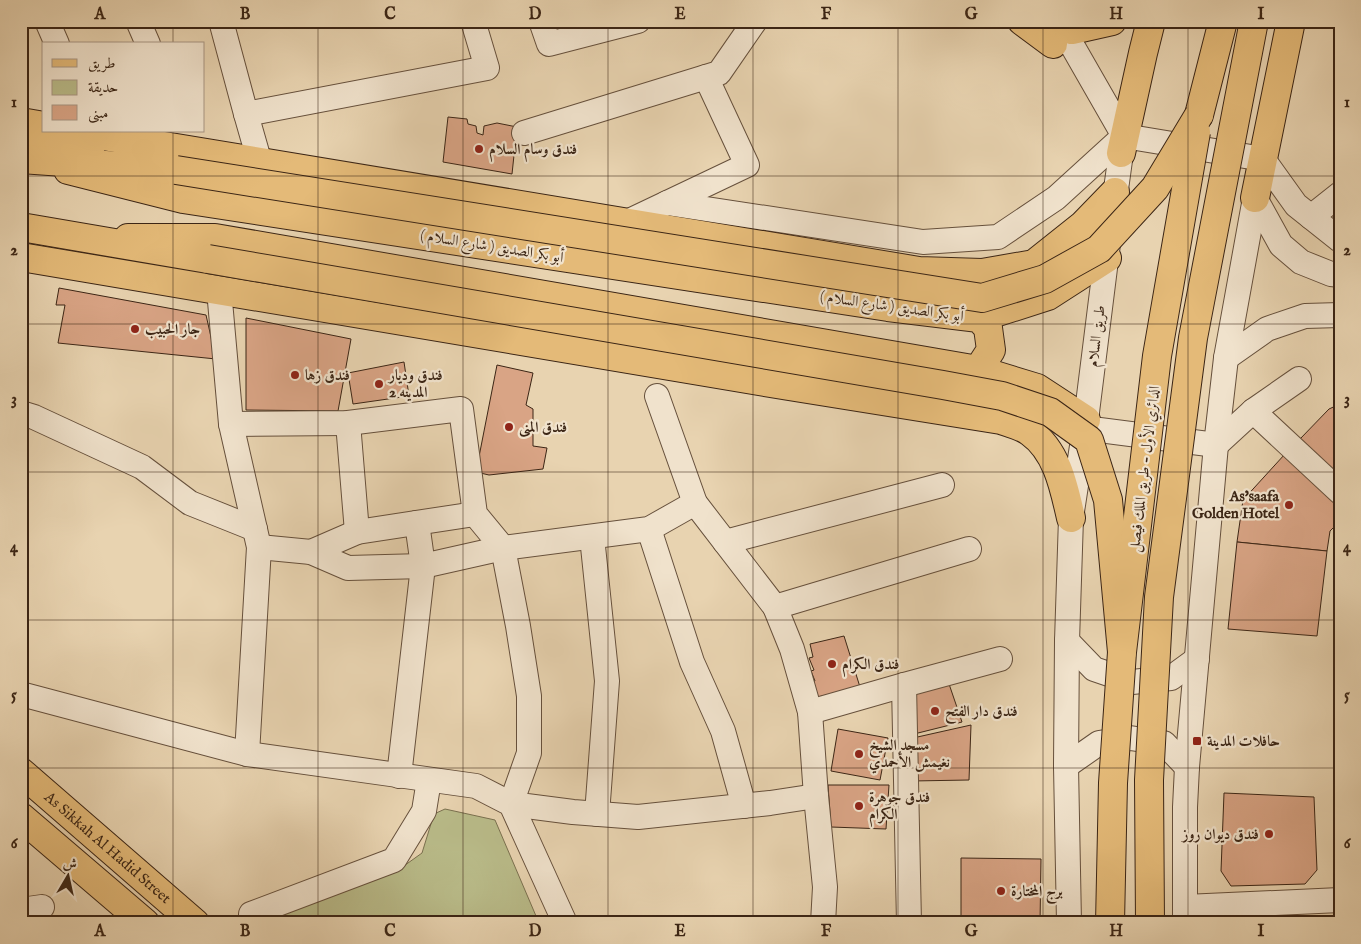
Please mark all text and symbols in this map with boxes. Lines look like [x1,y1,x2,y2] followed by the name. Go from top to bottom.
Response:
[94,5,107,25] text: A
[240,5,251,25] text: B
[384,5,396,25] text: C
[529,5,542,25] text: D
[674,5,686,25] text: E
[821,5,832,25] text: F
[965,5,978,25] text: G
[1109,5,1123,25] text: H
[1258,5,1265,25] text: I
[42,42,205,132] legend
[88,54,115,73] text: طريق
[88,78,118,97] text: حديقة
[11,93,17,113] text: 1
[1344,93,1350,113] text: 1
[88,104,108,124] text: مبنى
[489,140,577,162] place label: فندق وسام السلام
[473,143,485,155] marker: فندق وسام السلام
[418,224,566,270] street label: ( شارع السلام ) أبو بكر الصديق
[10,241,18,261] text: 2
[1343,241,1351,261] text: 2
[818,285,966,329] street label: ( شارع السلام ) أبو بكر الصديق
[1083,304,1113,368] street label: طريق السلام
[145,320,200,339] place label: جار الحبيب
[129,323,141,335] marker: جار الحبيب
[305,366,350,385] place label: فندق زها
[387,366,443,402] place label: فندق وديار المدينه 2
[289,369,301,381] marker: فندق زها
[373,378,385,390] marker: فندق وديار المدينه 2
[1123,385,1166,553] street label: الدائري الأول - طريق الملك فيصل
[11,390,17,410] text: 3
[1344,390,1350,410] text: 3
[519,418,567,438] place label: فندق المنى
[503,421,515,433] marker: فندق المنى
[1192,487,1280,523] place label: As'saafa Golden Hotel
[1283,499,1295,511] marker: As'saafa Golden Hotel
[10,538,19,558] text: 4
[1343,538,1352,558] text: 4
[842,655,899,677] place label: فندق الكرام
[826,658,838,670] marker: فندق الكرام
[11,686,17,706] text: 5
[1344,686,1350,706] text: 5
[945,702,1018,725] place label: فندق دار الفتح
[929,705,941,717] marker: فندق دار الفتح
[1207,732,1280,751] place label: حافلات المدينة
[1191,735,1203,747] marker: حافلات المدينة
[869,736,950,774] place label: مسجد الشيخ نغيمش الأحمدي
[853,748,865,760] marker: مسجد الشيخ نغيمش الأحمدي
[39,787,175,908] street label: As Sikkah Al Hadid Street
[869,788,930,827] place label: فندق جوهرة الكرام
[853,800,865,812] marker: فندق جوهرة الكرام
[1180,825,1259,844] place label: فندق ديوان روز
[1263,828,1275,840] marker: فندق ديوان روز
[11,834,19,854] text: 6
[1344,834,1352,854] text: 6
[42,852,92,902] north arrow
[62,854,78,874] text: ش
[1011,882,1063,905] place label: برج المختارة
[995,885,1007,897] marker: برج المختارة
[94,922,107,942] text: A
[240,922,251,942] text: B
[384,922,396,942] text: C
[529,922,542,942] text: D
[674,922,686,942] text: E
[821,922,832,942] text: F
[965,922,978,942] text: G
[1109,922,1123,942] text: H
[1258,922,1265,942] text: I

